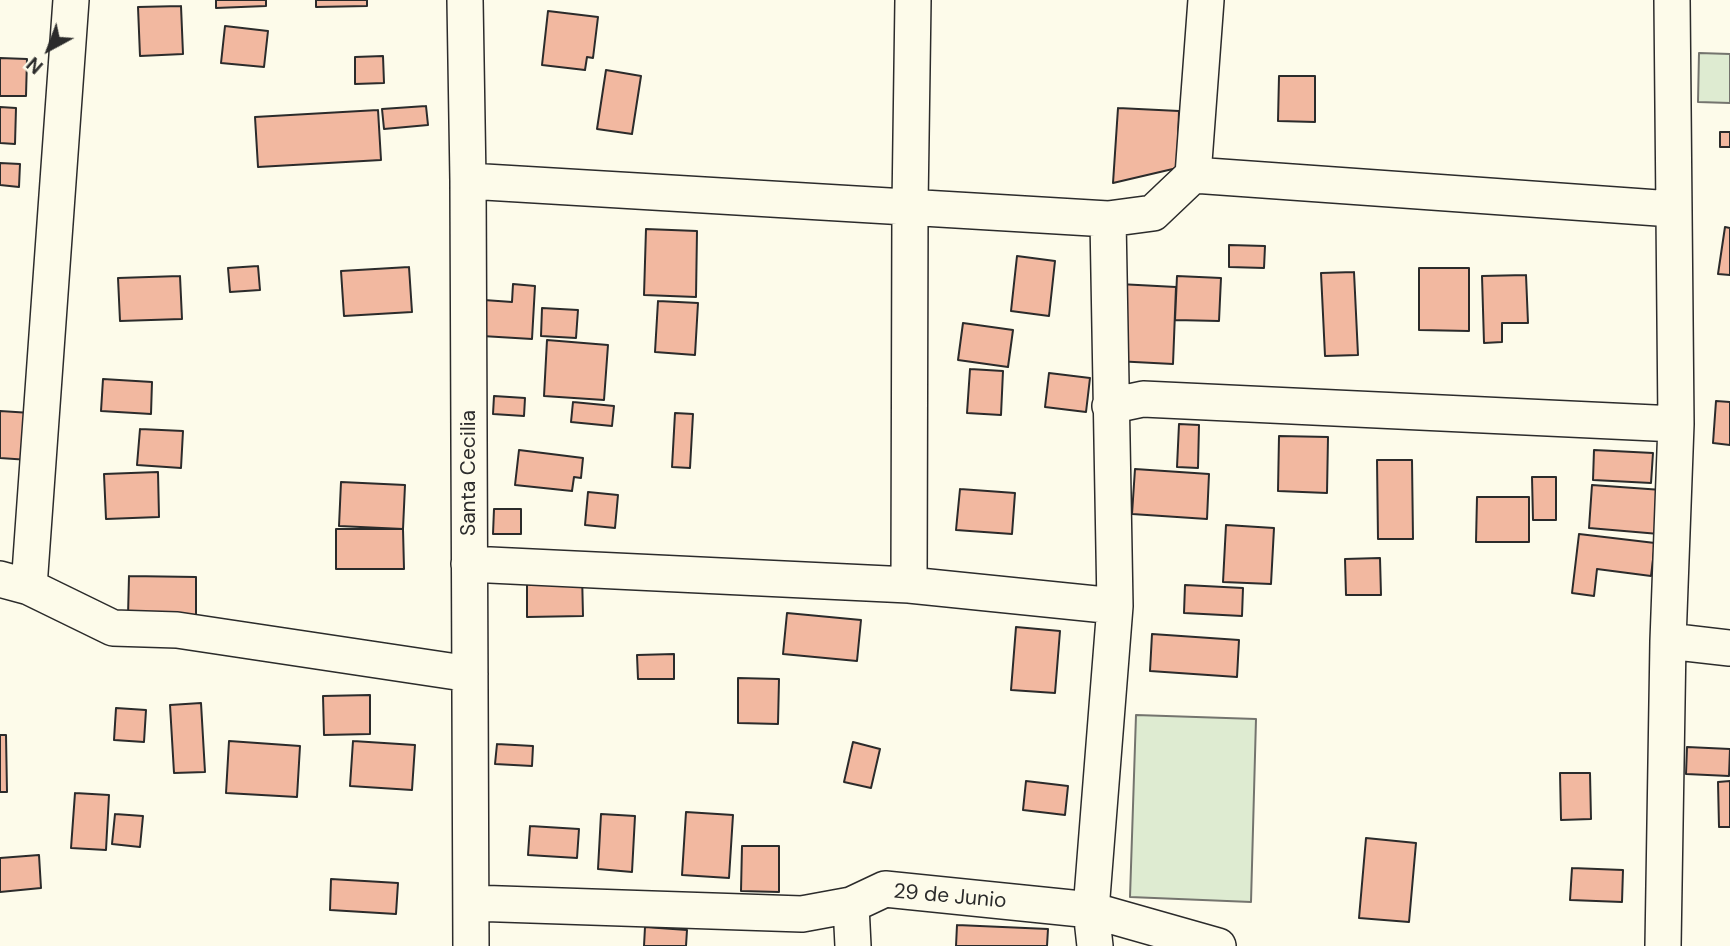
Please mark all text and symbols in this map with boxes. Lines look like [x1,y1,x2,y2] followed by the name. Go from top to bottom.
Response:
[14,14,84,84] north arrow
[21,51,48,79] text: N
[456,410,482,536] street label: Santa Cecilia
[892,880,1008,914] street label: 29 de Junio

